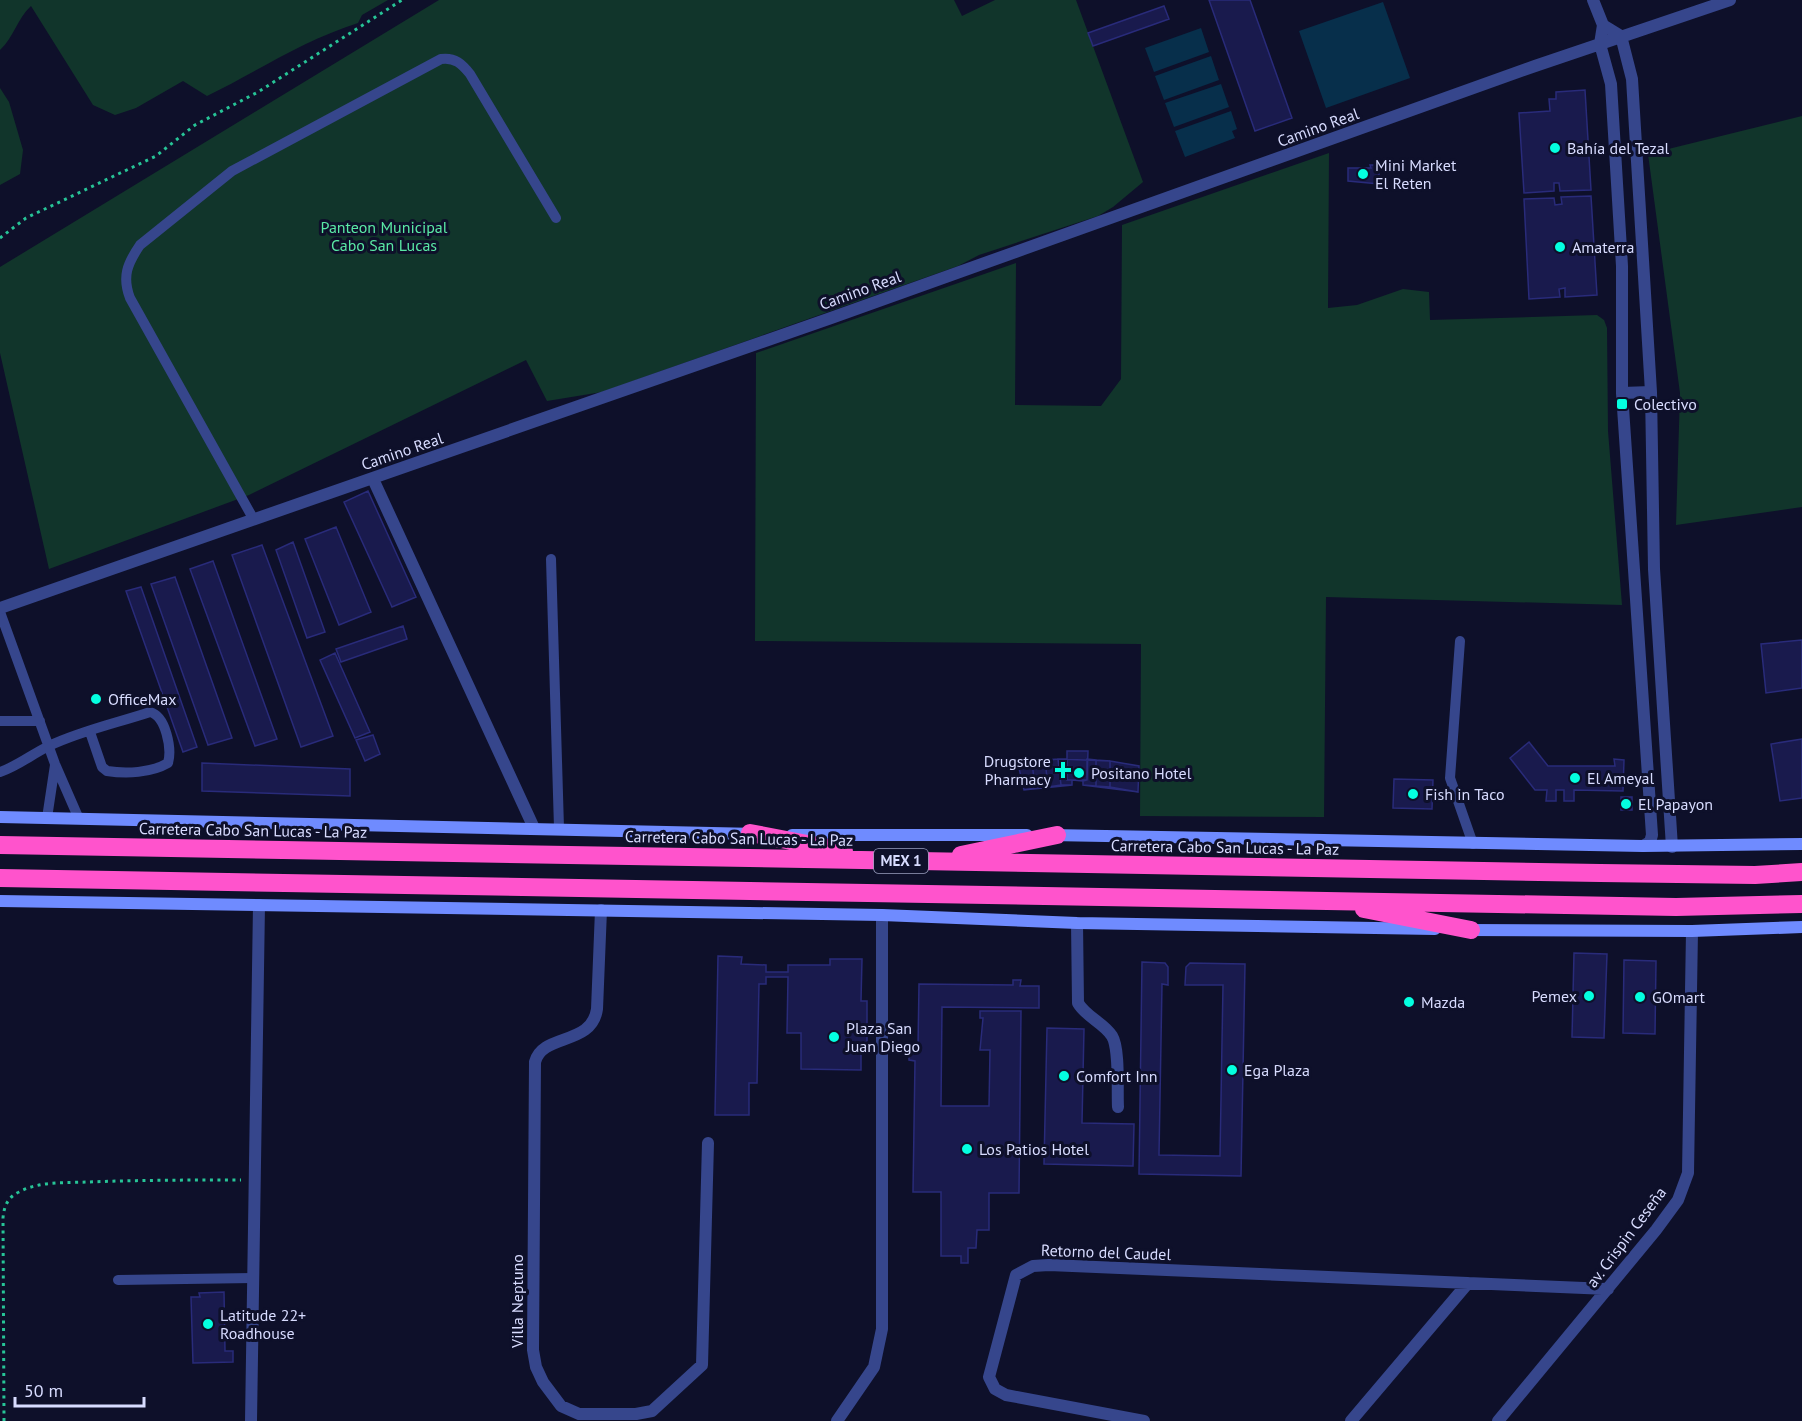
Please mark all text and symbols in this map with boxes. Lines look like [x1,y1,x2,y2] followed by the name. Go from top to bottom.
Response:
[1275,103,1362,151] street label: Camino Real
[1567,138,1670,158] place label: Bahía del Tezal
[1548,141,1562,155] marker: Bahía del Tezal
[1375,155,1457,193] place label: Mini Market El Reten
[1356,167,1370,181] marker: Mini Market El Reten
[321,217,448,255] park label: Panteon Municipal Cabo San Lucas
[1572,237,1634,257] place label: Amaterra
[1553,240,1567,254] marker: Amaterra
[817,266,904,314] street label: Camino Real
[1634,394,1697,414] place label: Colectivo
[1615,397,1629,411] marker: Colectivo
[358,428,446,474] street label: Camino Real
[108,689,177,709] place label: OfficeMax
[89,692,103,706] marker: OfficeMax
[984,751,1052,789] place label: Drugstore Pharmacy
[1056,763,1070,777] marker: Drugstore Pharmacy
[1091,763,1192,783] place label: Positano Hotel
[1072,766,1086,780] marker: Positano Hotel
[1587,768,1655,788] place label: El Ameyal
[1568,771,1582,785] marker: El Ameyal
[1425,784,1505,804] place label: Fish in Taco
[1406,787,1420,801] marker: Fish in Taco
[1638,794,1713,814] place label: El Papayon
[1619,797,1633,811] marker: El Papayon
[139,818,367,842] street label: Carretera Cabo San Lucas - La Paz
[625,826,853,850] street label: Carretera Cabo San Lucas - La Paz
[1111,835,1339,859] street label: Carretera Cabo San Lucas - La Paz
[874,849,928,873] road number: MEX 1
[1532,986,1577,1006] place label: Pemex
[1652,987,1706,1007] place label: GOmart
[1582,989,1596,1003] marker: Pemex
[1633,990,1647,1004] marker: GOmart
[1421,992,1465,1012] place label: Mazda
[1402,995,1416,1009] marker: Mazda
[845,1018,920,1056] place label: Plaza San Juan Diego
[827,1030,841,1044] marker: Plaza San Juan Diego
[1244,1060,1310,1080] place label: Ega Plaza
[1225,1063,1239,1077] marker: Ega Plaza
[1076,1066,1157,1086] place label: Comfort Inn
[1057,1069,1071,1083] marker: Comfort Inn
[979,1139,1089,1159] place label: Los Patios Hotel
[960,1142,974,1156] marker: Los Patios Hotel
[1582,1183,1670,1291] street label: av. Crispin Ceseña
[1041,1240,1172,1264] street label: Retorno del Caudel
[507,1254,527,1349] street label: Villa Neptuno
[220,1305,306,1343] place label: Latitude 22+ Roadhouse
[201,1317,215,1331] marker: Latitude 22+ Roadhouse
[15,1370,144,1408] scale bar
[24,1379,63,1402] text: 50 m

